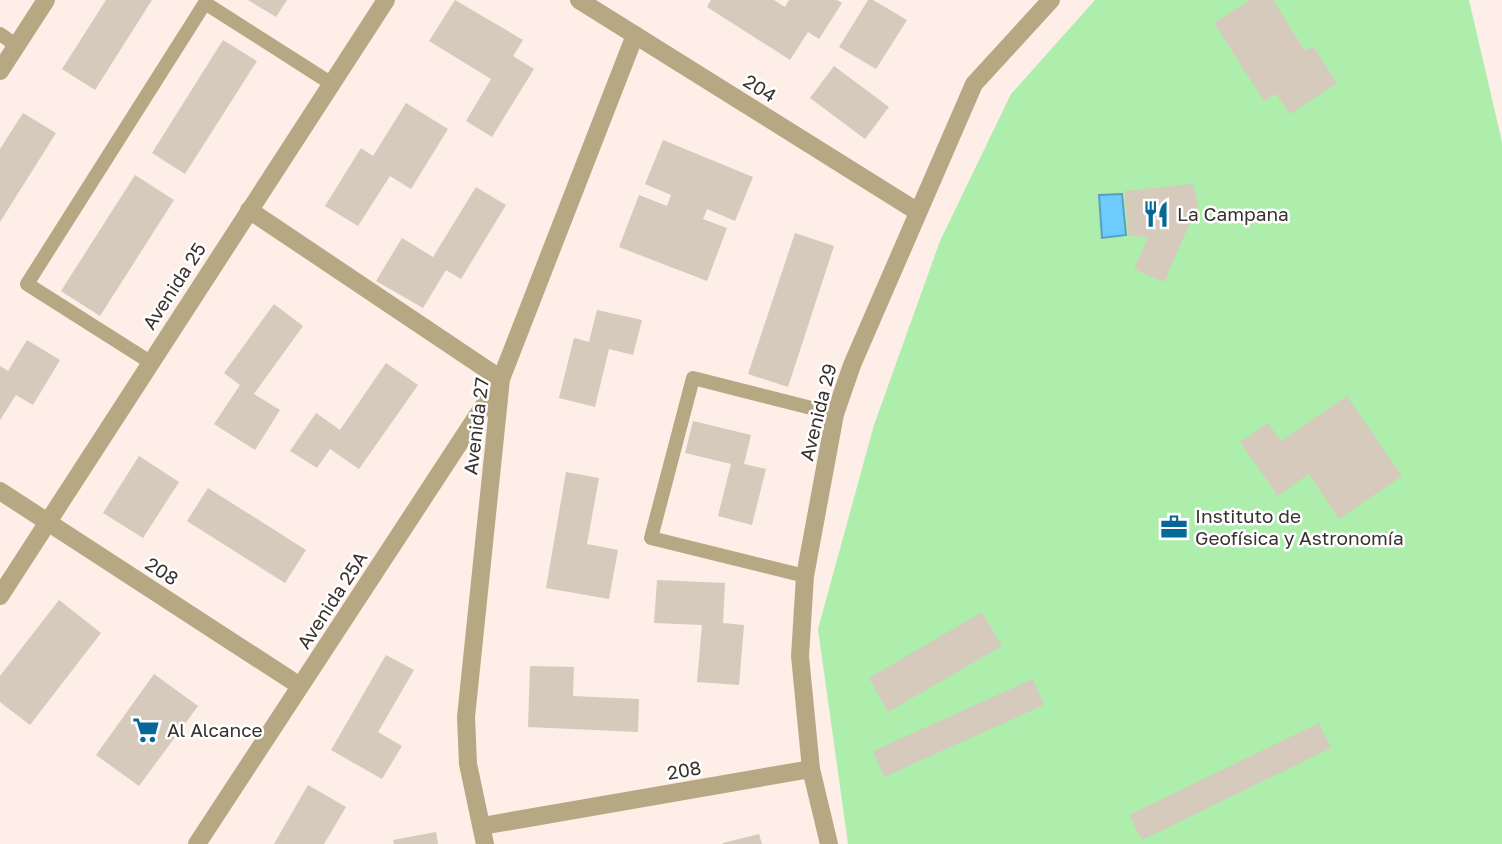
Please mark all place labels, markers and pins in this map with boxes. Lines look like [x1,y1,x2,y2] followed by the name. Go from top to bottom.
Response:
[1141,199,1171,229] restaurant icon: La Campana
[1177,202,1289,225] place label: La Campana
[1195,504,1404,549] place label: Instituto de Geofísica y Astronomía
[1159,512,1189,542] office icon: Instituto de Geofísica y Astronomía
[131,715,161,745] supermarket icon: Al Alcance
[167,718,263,741] place label: Al Alcance

